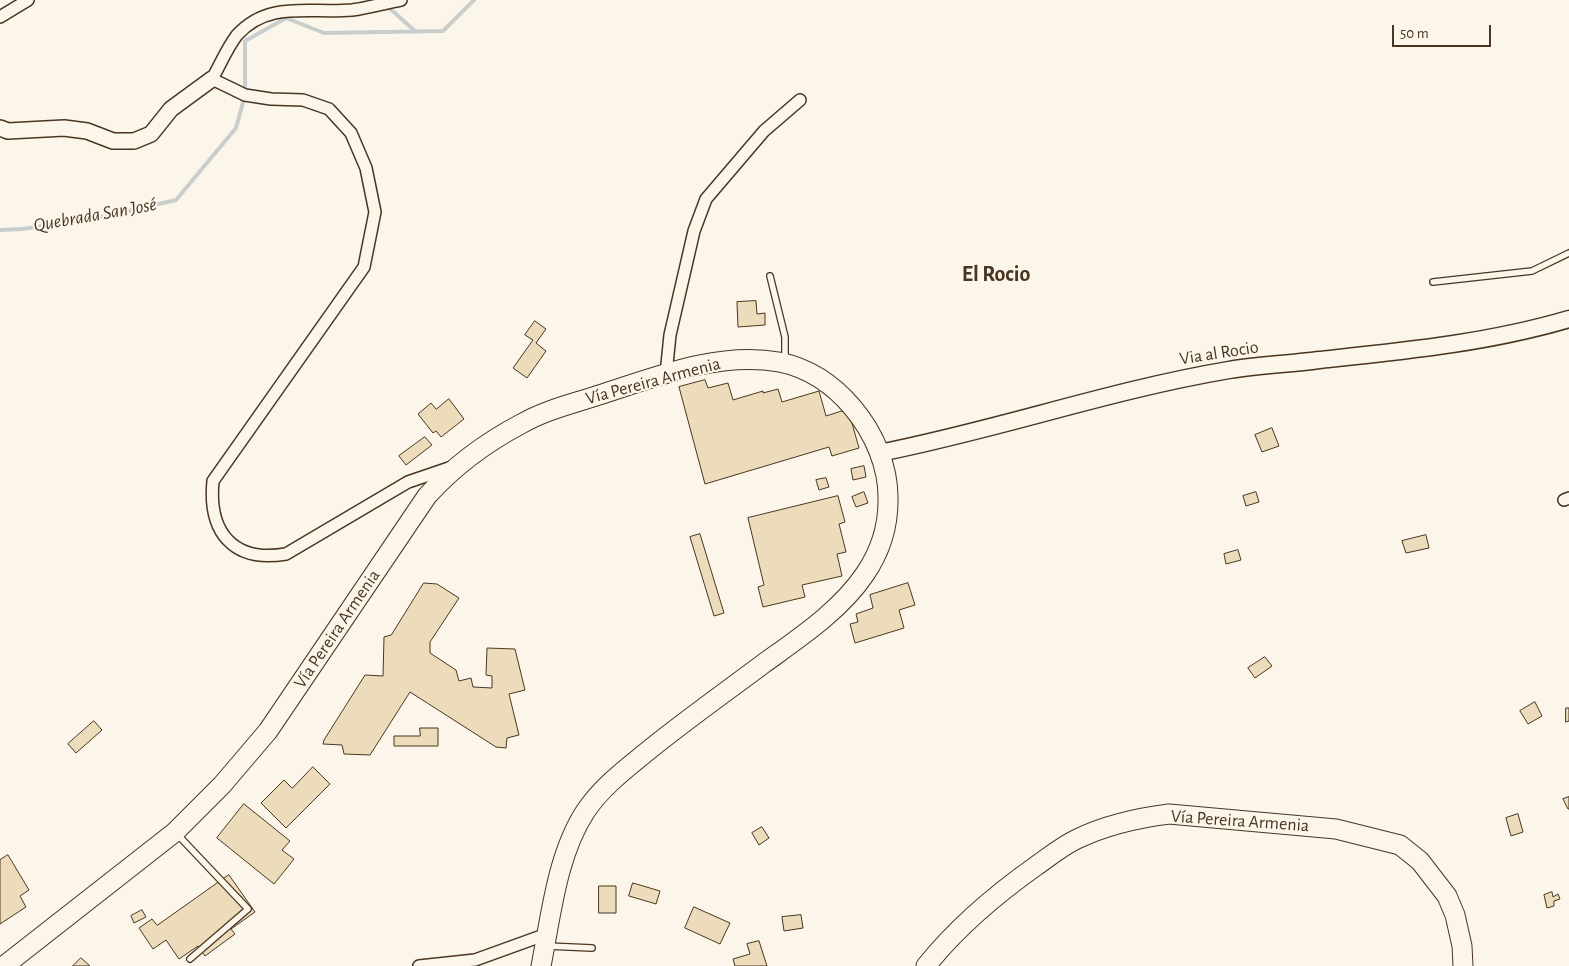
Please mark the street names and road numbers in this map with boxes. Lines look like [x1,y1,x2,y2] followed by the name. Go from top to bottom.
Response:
[1178,336,1260,370] street label: Via al Rocio
[583,353,723,409] street label: Vía Pereira Armenia
[289,565,385,693] street label: Vía Pereira Armenia
[1170,805,1310,837] street label: Vía Pereira Armenia

